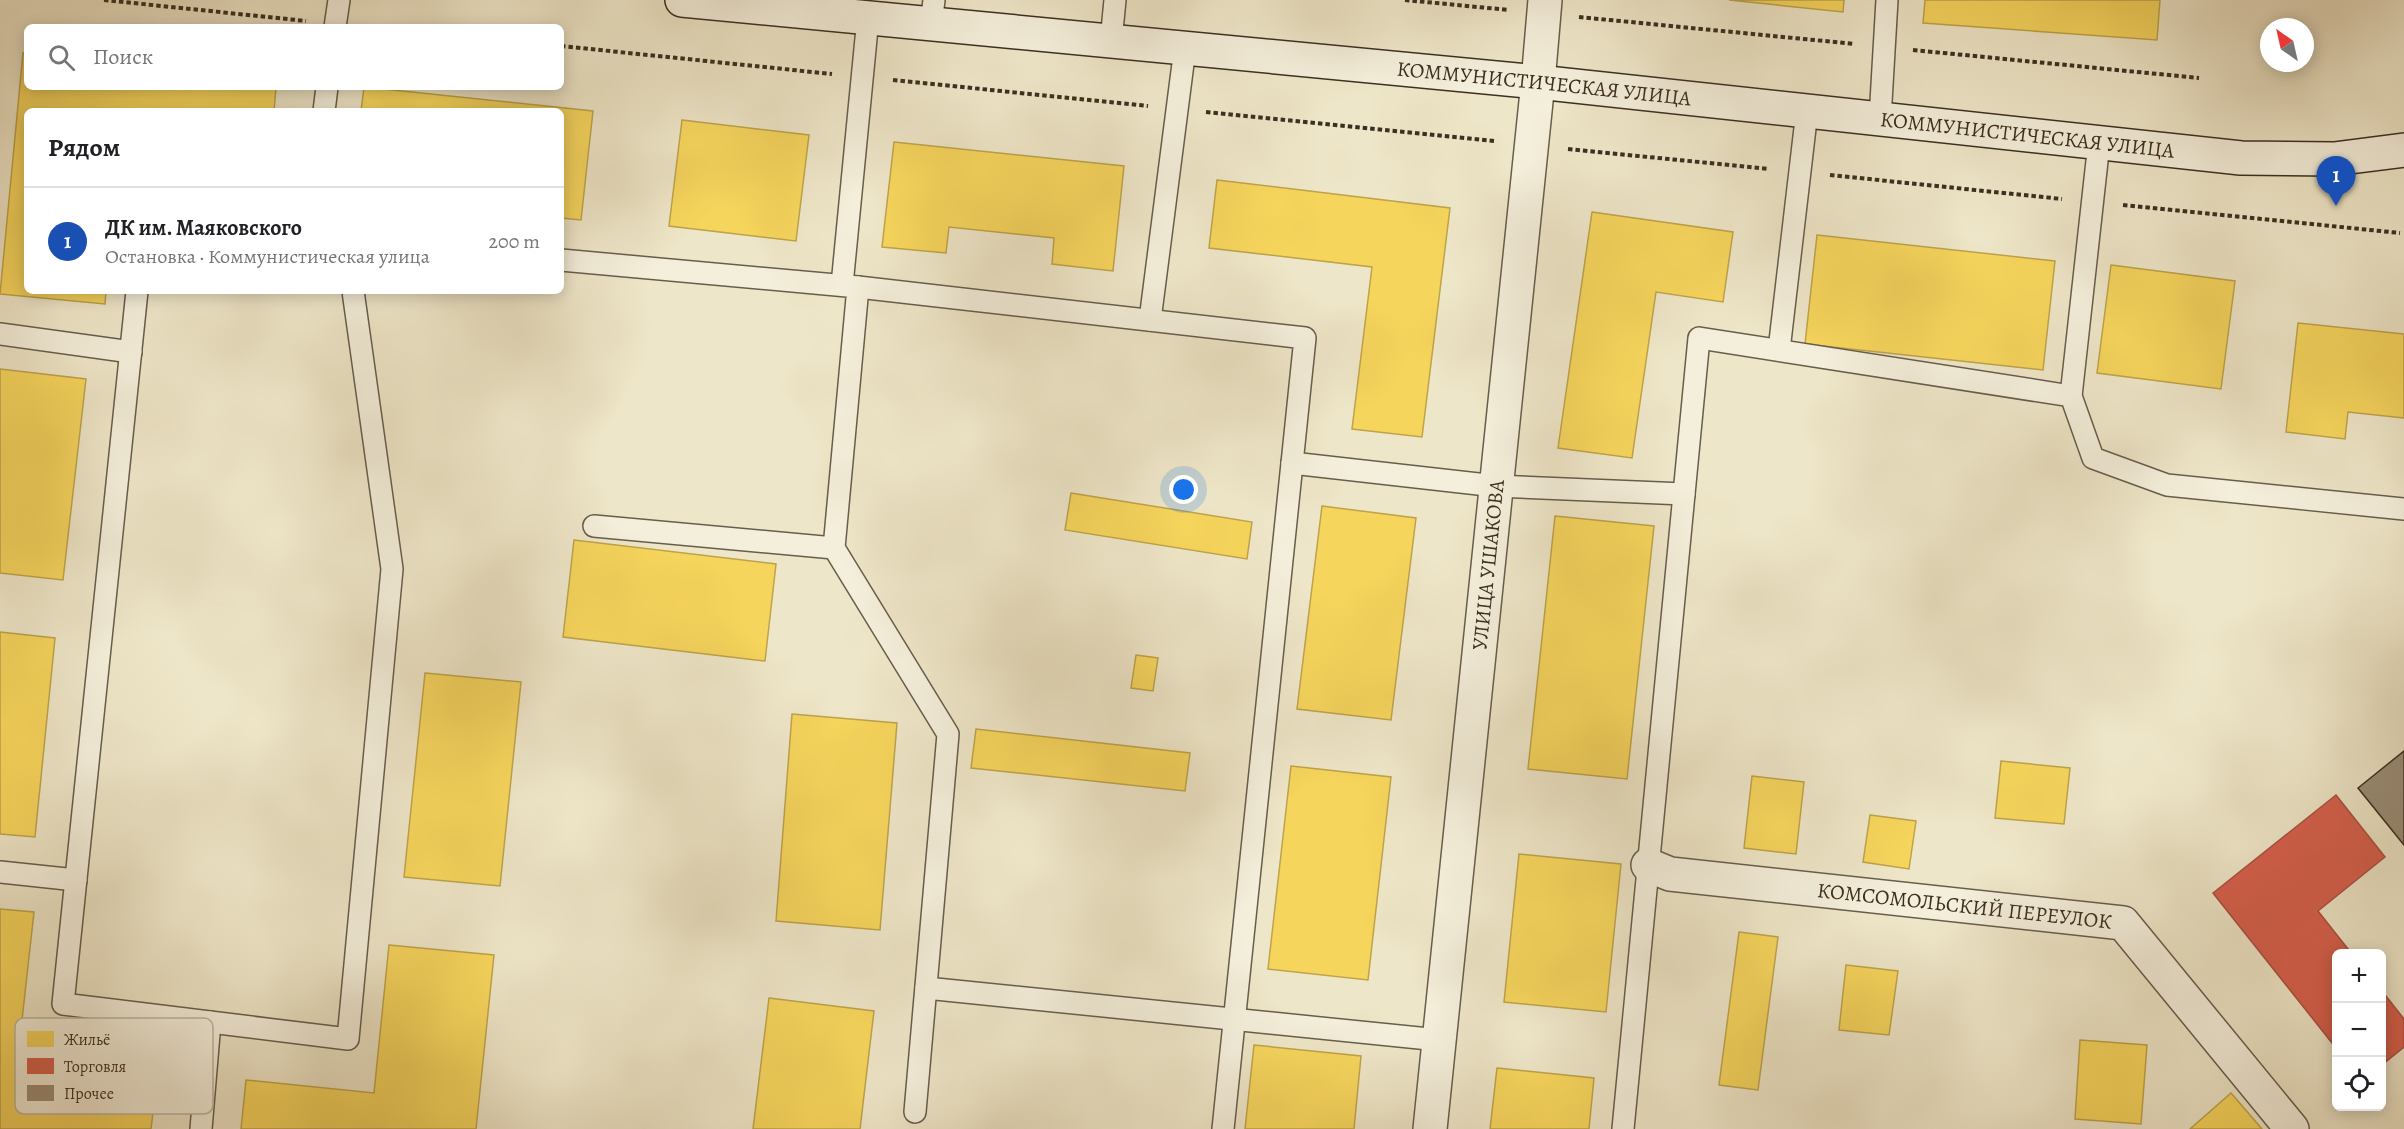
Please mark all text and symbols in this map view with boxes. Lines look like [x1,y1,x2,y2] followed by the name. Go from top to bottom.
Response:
[2260,18,2314,72] north arrow
[24,24,564,90] search box
[45,41,78,74] icon: search
[93,42,153,72] text: Поиск
[1396,55,1693,113] street label: КОММУНИСТИЧЕСКАЯ УЛИЦА
[1879,105,2176,165] street label: КОММУНИСТИЧЕСКАЯ УЛИЦА
[48,130,120,165] text: Рядом
[2316,156,2356,206] pin: 1
[105,213,302,243] text: ДК им. Маяковского
[64,228,71,255] text: 1
[489,228,540,255] text: 200 m
[105,243,430,270] text: Остановка · Коммунистическая улица
[1169,475,1198,504] your location
[1465,478,1511,652] street label: УЛИЦА УШАКОВА
[1816,876,2114,936] street label: КОМСОМОЛЬСКИЙ ПЕРЕУЛОК
[2332,949,2386,1111] map controls
[2332,949,2386,1003] button: +
[2332,1003,2386,1057] button: −
[15,1018,213,1114] legend
[64,1029,110,1051] text: Жильё
[64,1056,127,1078] text: Торговля
[2332,1057,2386,1111] button: locate
[64,1083,114,1105] text: Прочее

